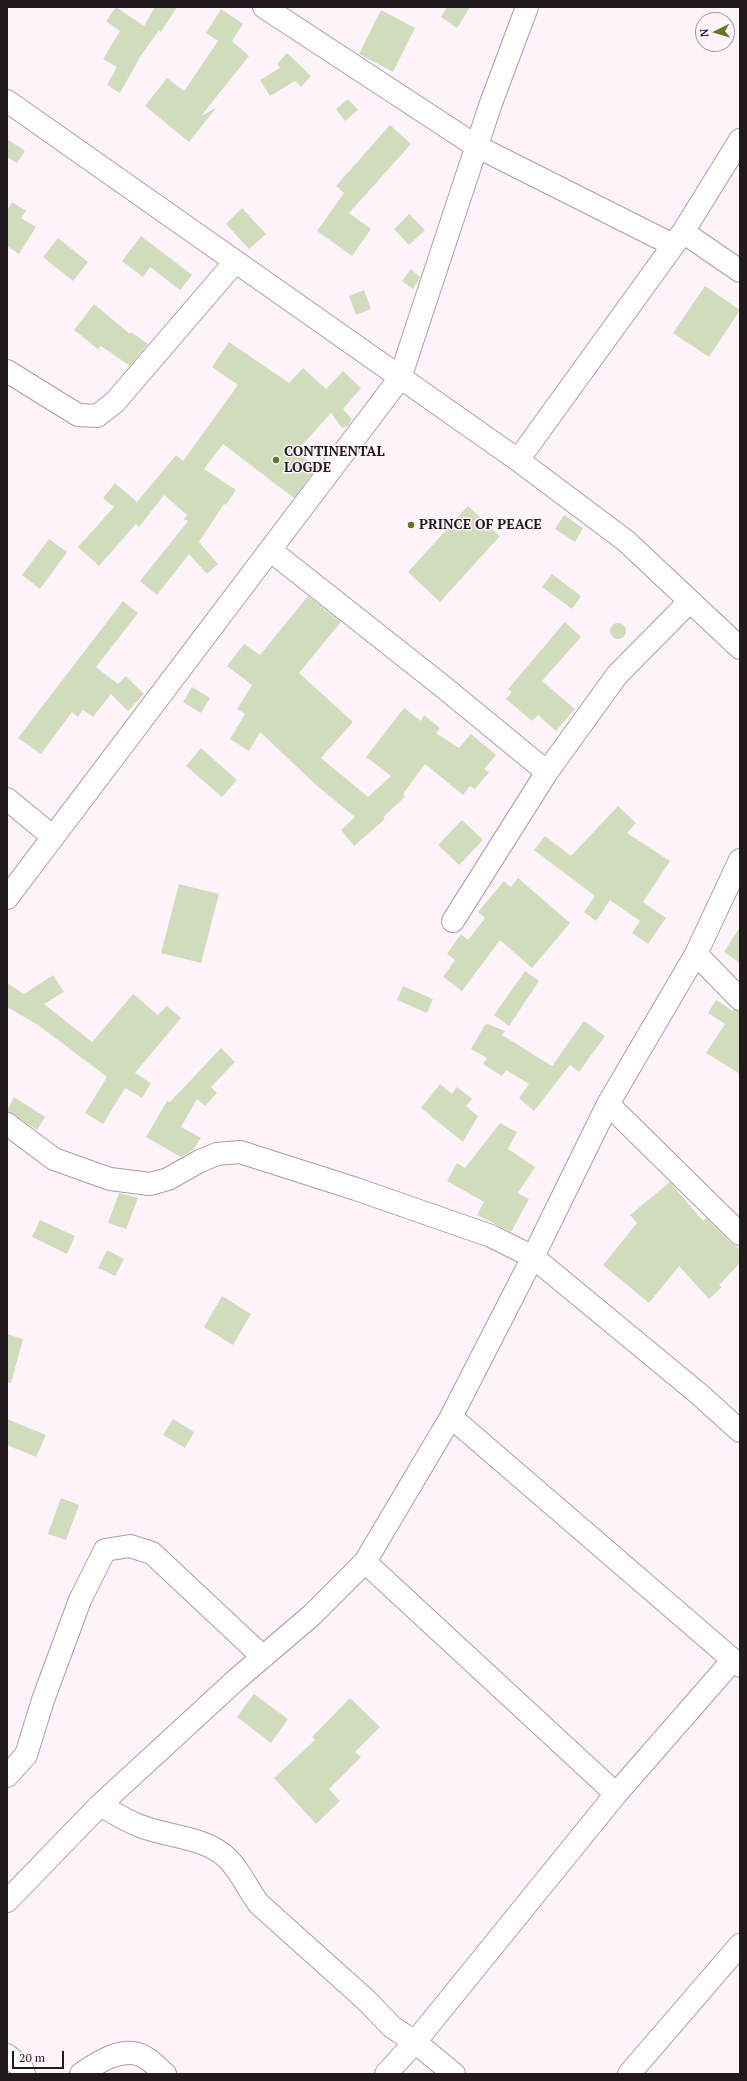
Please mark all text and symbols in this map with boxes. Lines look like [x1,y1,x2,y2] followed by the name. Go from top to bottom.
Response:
[695,12,735,52] north arrow
[697,28,711,38] text: N
[284,444,385,476] place label: CONTINENTAL LOGDE
[271,455,281,465] marker: CONTINENTAL LOGDE
[419,517,542,533] place label: PRINCE OF PEACE
[406,520,416,530] marker: PRINCE OF PEACE
[14,2043,66,2069] scale bar
[19,2050,45,2065] text: 20 m

